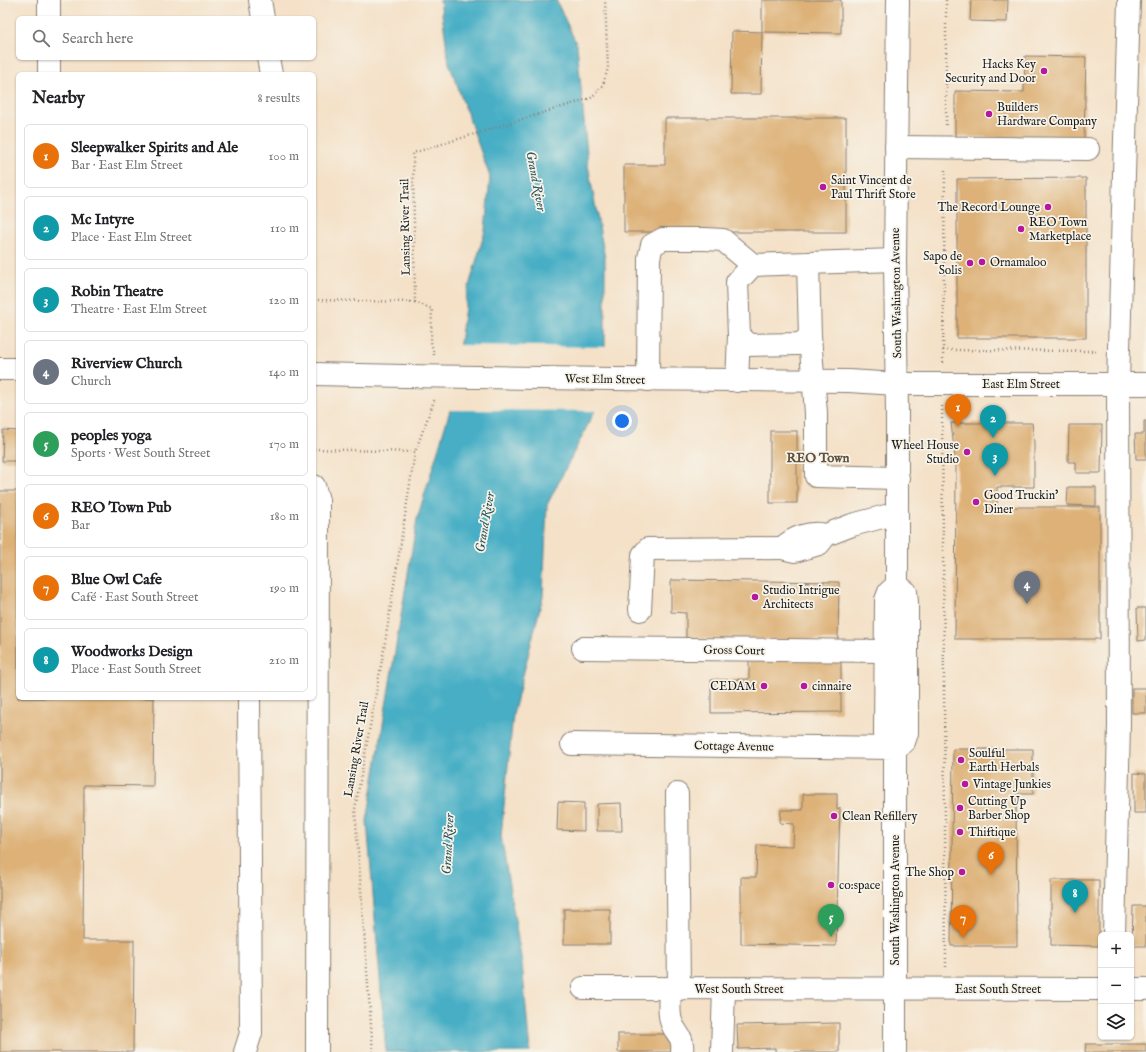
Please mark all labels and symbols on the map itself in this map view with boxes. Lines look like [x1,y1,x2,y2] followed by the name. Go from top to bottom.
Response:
[945,57,1037,86] place label: Hacks Key Security and Door
[1039,66,1049,76] marker: Hacks Key Security and Door
[997,100,1097,130] place label: Builders Hardware Company
[984,109,994,119] marker: Builders Hardware Company
[521,150,550,213] water label: Grand River
[831,173,916,202] place label: Saint Vincent de Paul Thrift Store
[397,178,414,276] street label: Lansing River Trail
[818,182,828,192] marker: Saint Vincent de Paul Thrift Store
[937,200,1040,215] place label: The Record Lounge
[1043,202,1053,212] marker: The Record Lounge
[1029,215,1092,245] place label: REO Town Marketplace
[1016,224,1026,234] marker: REO Town Marketplace
[888,227,905,358] street label: South Washington Avenue
[923,249,962,278] place label: Sapo de Solis
[990,255,1047,270] place label: Ornamaloo
[977,257,987,267] marker: Ornamaloo
[965,258,975,268] marker: Sapo de Solis
[565,371,645,388] street label: West Elm Street
[982,377,1060,392] street label: East Elm Street
[945,394,971,427] pin: 1
[980,405,1006,438] pin: 2
[612,411,632,431] your location
[891,438,960,467] place label: Wheel House Studio
[982,443,1008,476] pin: 3
[962,447,972,457] marker: Wheel House Studio
[786,450,850,467] district label: REO Town
[984,488,1058,517] place label: Good Truckin' Diner
[472,490,499,554] water label: Grand River
[971,497,981,507] marker: Good Truckin' Diner
[1014,571,1040,604] pin: 4
[762,583,840,612] place label: Studio Intrigue Architects
[750,592,760,602] marker: Studio Intrigue Architects
[703,642,765,659] street label: Gross Court
[710,679,756,694] place label: CEDAM
[812,679,852,694] place label: cinnaire
[759,681,769,691] marker: CEDAM
[799,681,809,691] marker: cinnaire
[341,699,372,798] street label: Lansing River Trail
[694,738,774,755] street label: Cottage Avenue
[969,746,1039,775] place label: Soulful Earth Herbals
[956,755,966,765] marker: Soulful Earth Herbals
[972,777,1051,793] place label: Vintage Junkies
[960,779,970,789] marker: Vintage Junkies
[968,794,1030,824] place label: Cutting Up Barber Shop
[955,803,965,813] marker: Cutting Up Barber Shop
[842,809,918,824] place label: Clean Refillery
[829,811,839,821] marker: Clean Refillery
[438,813,459,875] water label: Grand River
[968,825,1016,841] place label: Thiftique
[955,827,965,837] marker: Thiftique
[888,834,903,965] street label: South Washington Avenue
[978,842,1004,875] pin: 6
[905,865,954,881] place label: The Shop
[957,867,967,877] marker: The Shop
[839,878,881,894] place label: co:space
[826,880,836,890] marker: co:space
[1062,880,1088,913] pin: 8
[818,904,844,937] pin: 5
[950,905,976,938] pin: 7
[694,982,784,997] street label: West South Street
[955,982,1041,997] street label: East South Street

